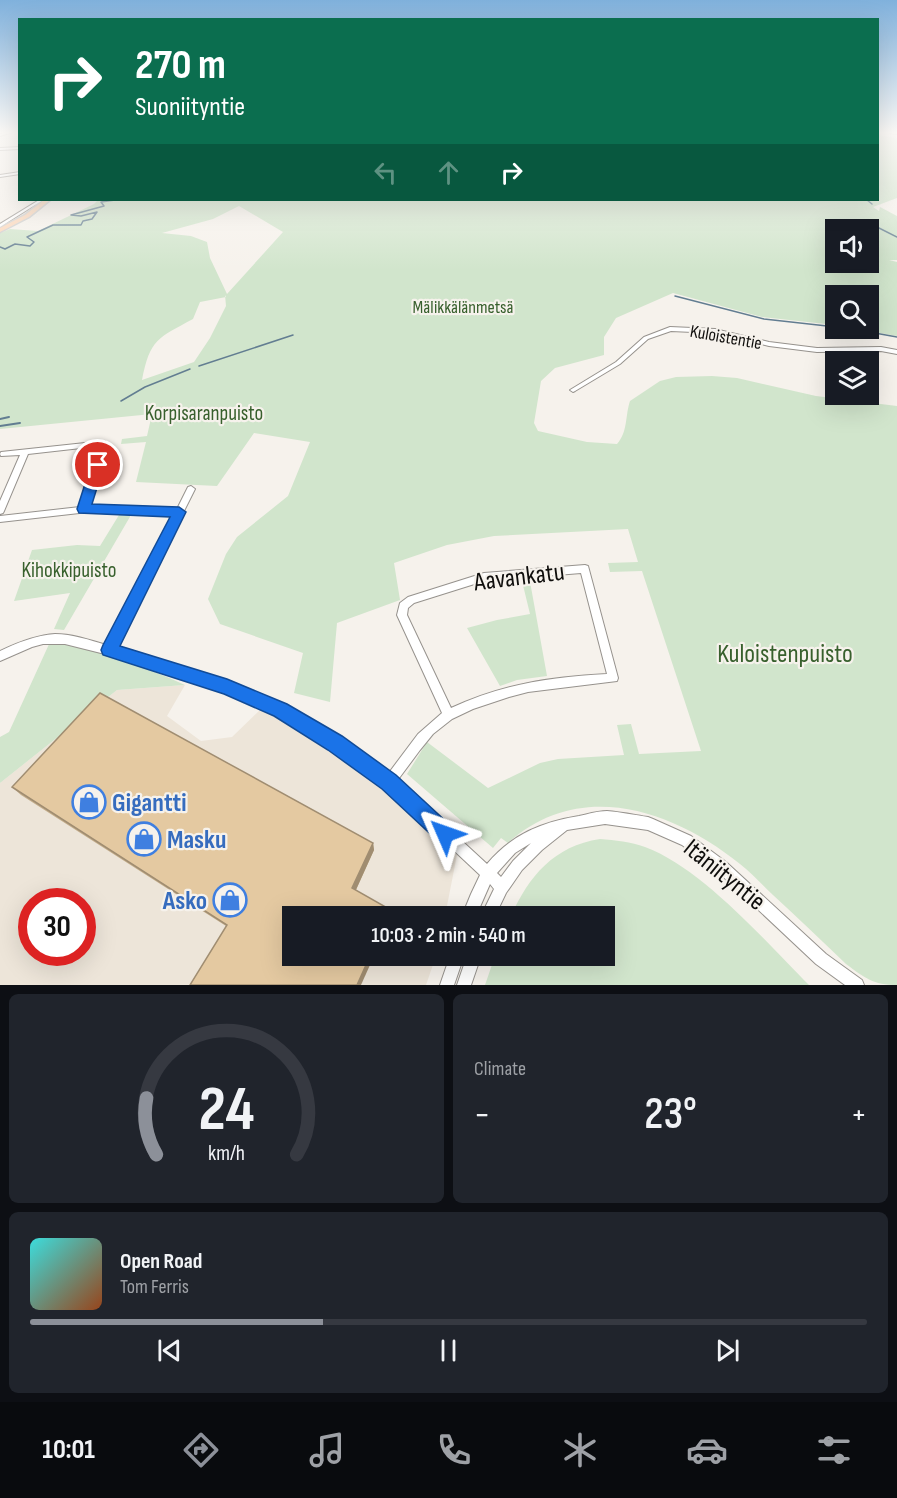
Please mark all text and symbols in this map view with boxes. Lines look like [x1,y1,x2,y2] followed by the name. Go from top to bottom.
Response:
[135,40,226,91] text: 270 m
[36,42,114,120] icon: right
[135,91,245,123] text: Suoniityntie
[369,156,402,189] icon: left
[432,156,465,189] icon: ahead
[495,156,528,189] icon: right
[825,219,879,405] map controls
[825,219,879,273] button: sound
[825,285,879,339] button: search
[413,297,513,318] park label: Mälikkälänmetsä
[688,321,763,354] street label: Kuloistentie
[825,351,879,405] button: layers
[145,401,263,426] park label: Korpisaranpuisto
[72,439,123,490] pin
[81,448,114,481] icon: arrive
[471,557,566,599] street label: Aavankatu
[22,558,116,583] park label: Kihokkipuisto
[717,639,853,670] park label: Kuloistenpuisto
[71,784,107,820] shop icon: Gigantti
[112,788,186,819] place label: Gigantti
[413,802,477,866] position arrow
[126,821,162,857] shop icon: Masku
[167,825,226,856] place label: Masku
[677,833,771,918] street label: Itäniityntie
[212,882,248,918] shop icon: Asko
[162,886,207,917] place label: Asko
[18,888,96,966] speed limit sign: 30
[371,922,526,949] text: 10:03 · 2 min · 540 m
[474,1057,526,1081] text: Climate
[198,1073,255,1148] text: 24
[644,1087,697,1142] text: 23°
[474,1095,490,1135] text: −
[851,1095,867,1135] text: +
[208,1142,245,1167] text: km/h
[120,1248,202,1275] text: Open Road
[120,1275,189,1299] text: Tom Ferris
[153,1334,186,1367] icon: previous
[432,1334,465,1367] icon: pause
[711,1334,744,1367] icon: next
[180,1429,222,1471] icon: directions
[306,1429,348,1471] icon: music
[433,1429,475,1471] icon: phone
[559,1429,601,1471] icon: climate
[686,1429,728,1471] icon: car
[813,1429,855,1471] icon: filters
[42,1434,95,1466] text: 10:01

